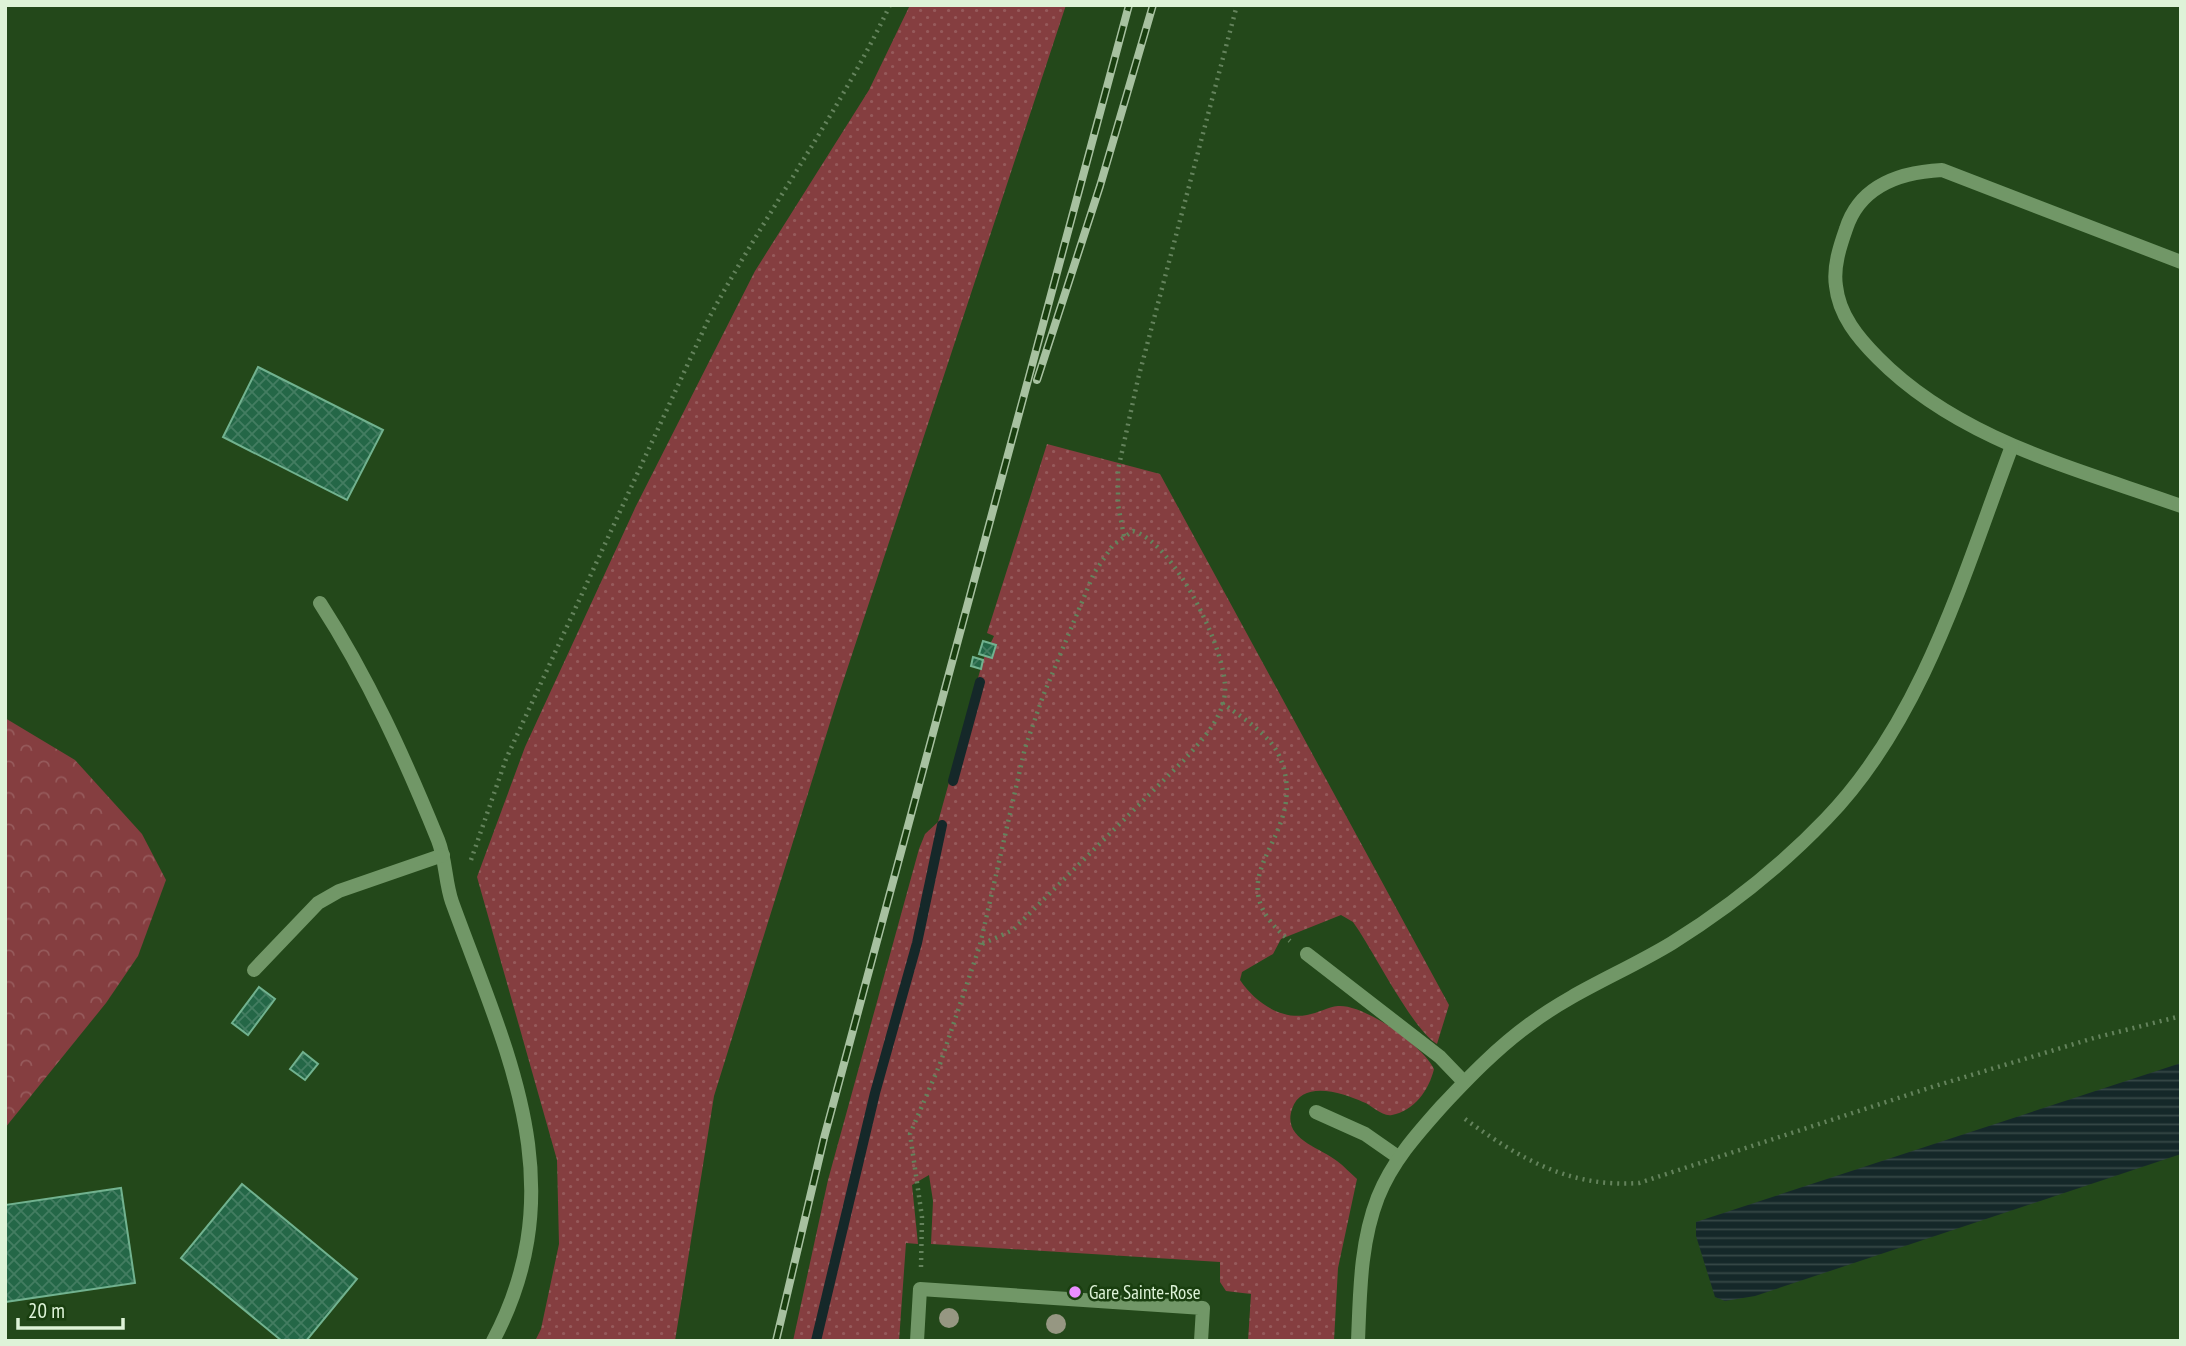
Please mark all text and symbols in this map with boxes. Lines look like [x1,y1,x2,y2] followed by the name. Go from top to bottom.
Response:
[1089,1280,1201,1304] place label: Gare Sainte-Rose
[1067,1284,1083,1300] marker: Gare Sainte-Rose
[18,1286,122,1330] scale bar
[28,1297,65,1324] text: 20 m

